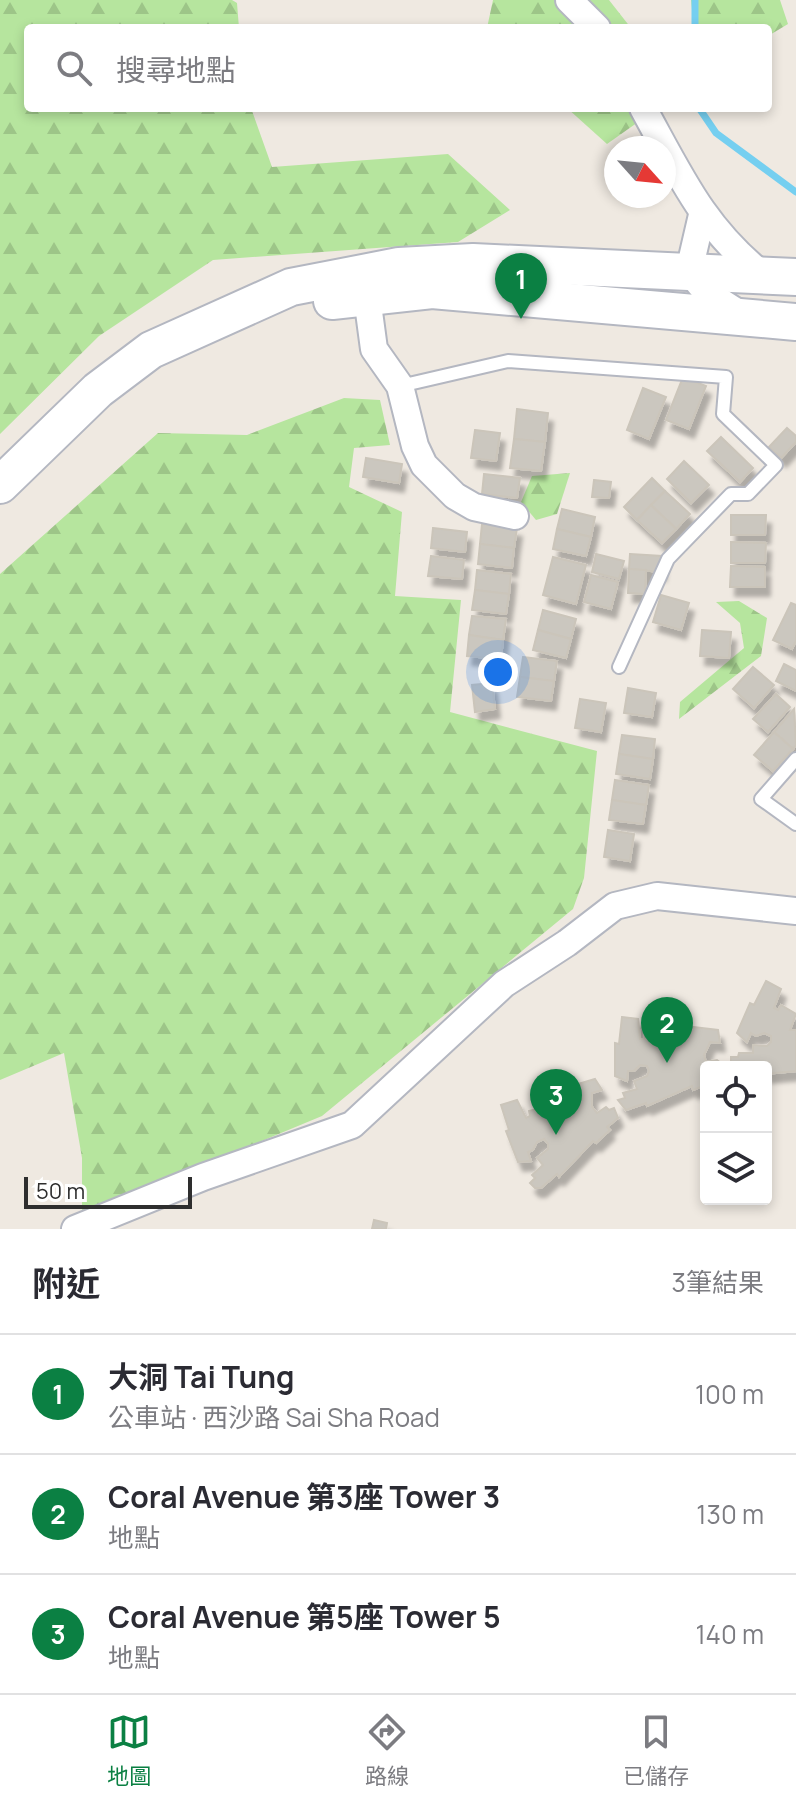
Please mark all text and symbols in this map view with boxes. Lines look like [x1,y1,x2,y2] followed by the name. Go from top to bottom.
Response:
[24,24,772,112] search box
[52,46,96,90] icon: search
[116,49,236,90] text: 搜尋地點
[604,136,676,208] north arrow
[495,253,547,319] pin: 1
[478,652,518,692] your location
[641,997,693,1063] pin: 2
[700,1061,772,1205] map controls
[700,1061,772,1133] button: locate
[530,1069,582,1135] pin: 3
[700,1133,772,1205] button: layers
[24,1173,192,1209] scale bar
[36,1176,85,1206] text: 50 m
[32,1260,100,1306] text: 附近
[672,1264,764,1300] text: 3筆結果
[108,1356,295,1397] text: 大洞 Tai Tung
[52,1376,64,1412] text: 1
[695,1376,764,1412] text: 100 m
[108,1399,440,1435] text: 公車站 · 西沙路 Sai Sha Road
[108,1476,500,1517] text: Coral Avenue 第3座 Tower 3
[50,1496,66,1532] text: 2
[696,1496,764,1532] text: 130 m
[108,1519,160,1555] text: 地點
[108,1596,501,1637] text: Coral Avenue 第5座 Tower 5
[50,1616,66,1652] text: 3
[695,1616,764,1652] text: 140 m
[108,1639,160,1675] text: 地點
[107,1710,151,1791] tab: 地圖
[365,1710,409,1791] tab: 路線
[623,1710,689,1791] tab: 已儲存

